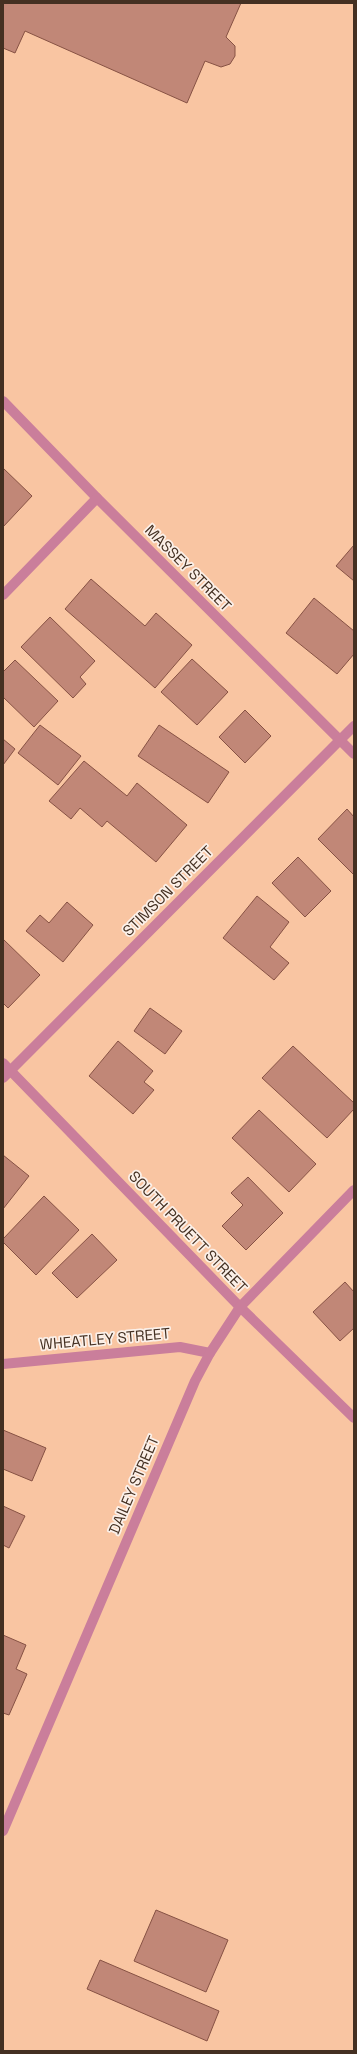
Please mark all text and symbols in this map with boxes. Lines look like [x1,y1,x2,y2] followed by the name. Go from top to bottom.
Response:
[141,520,236,615] street label: MASSEY STREET
[119,841,217,940] street label: STIMSON STREET
[125,1167,252,1297] street label: SOUTH PRUETT STREET
[39,1323,171,1354] street label: WHEATLEY STREET
[104,1433,163,1537] street label: DAILEY STREET

